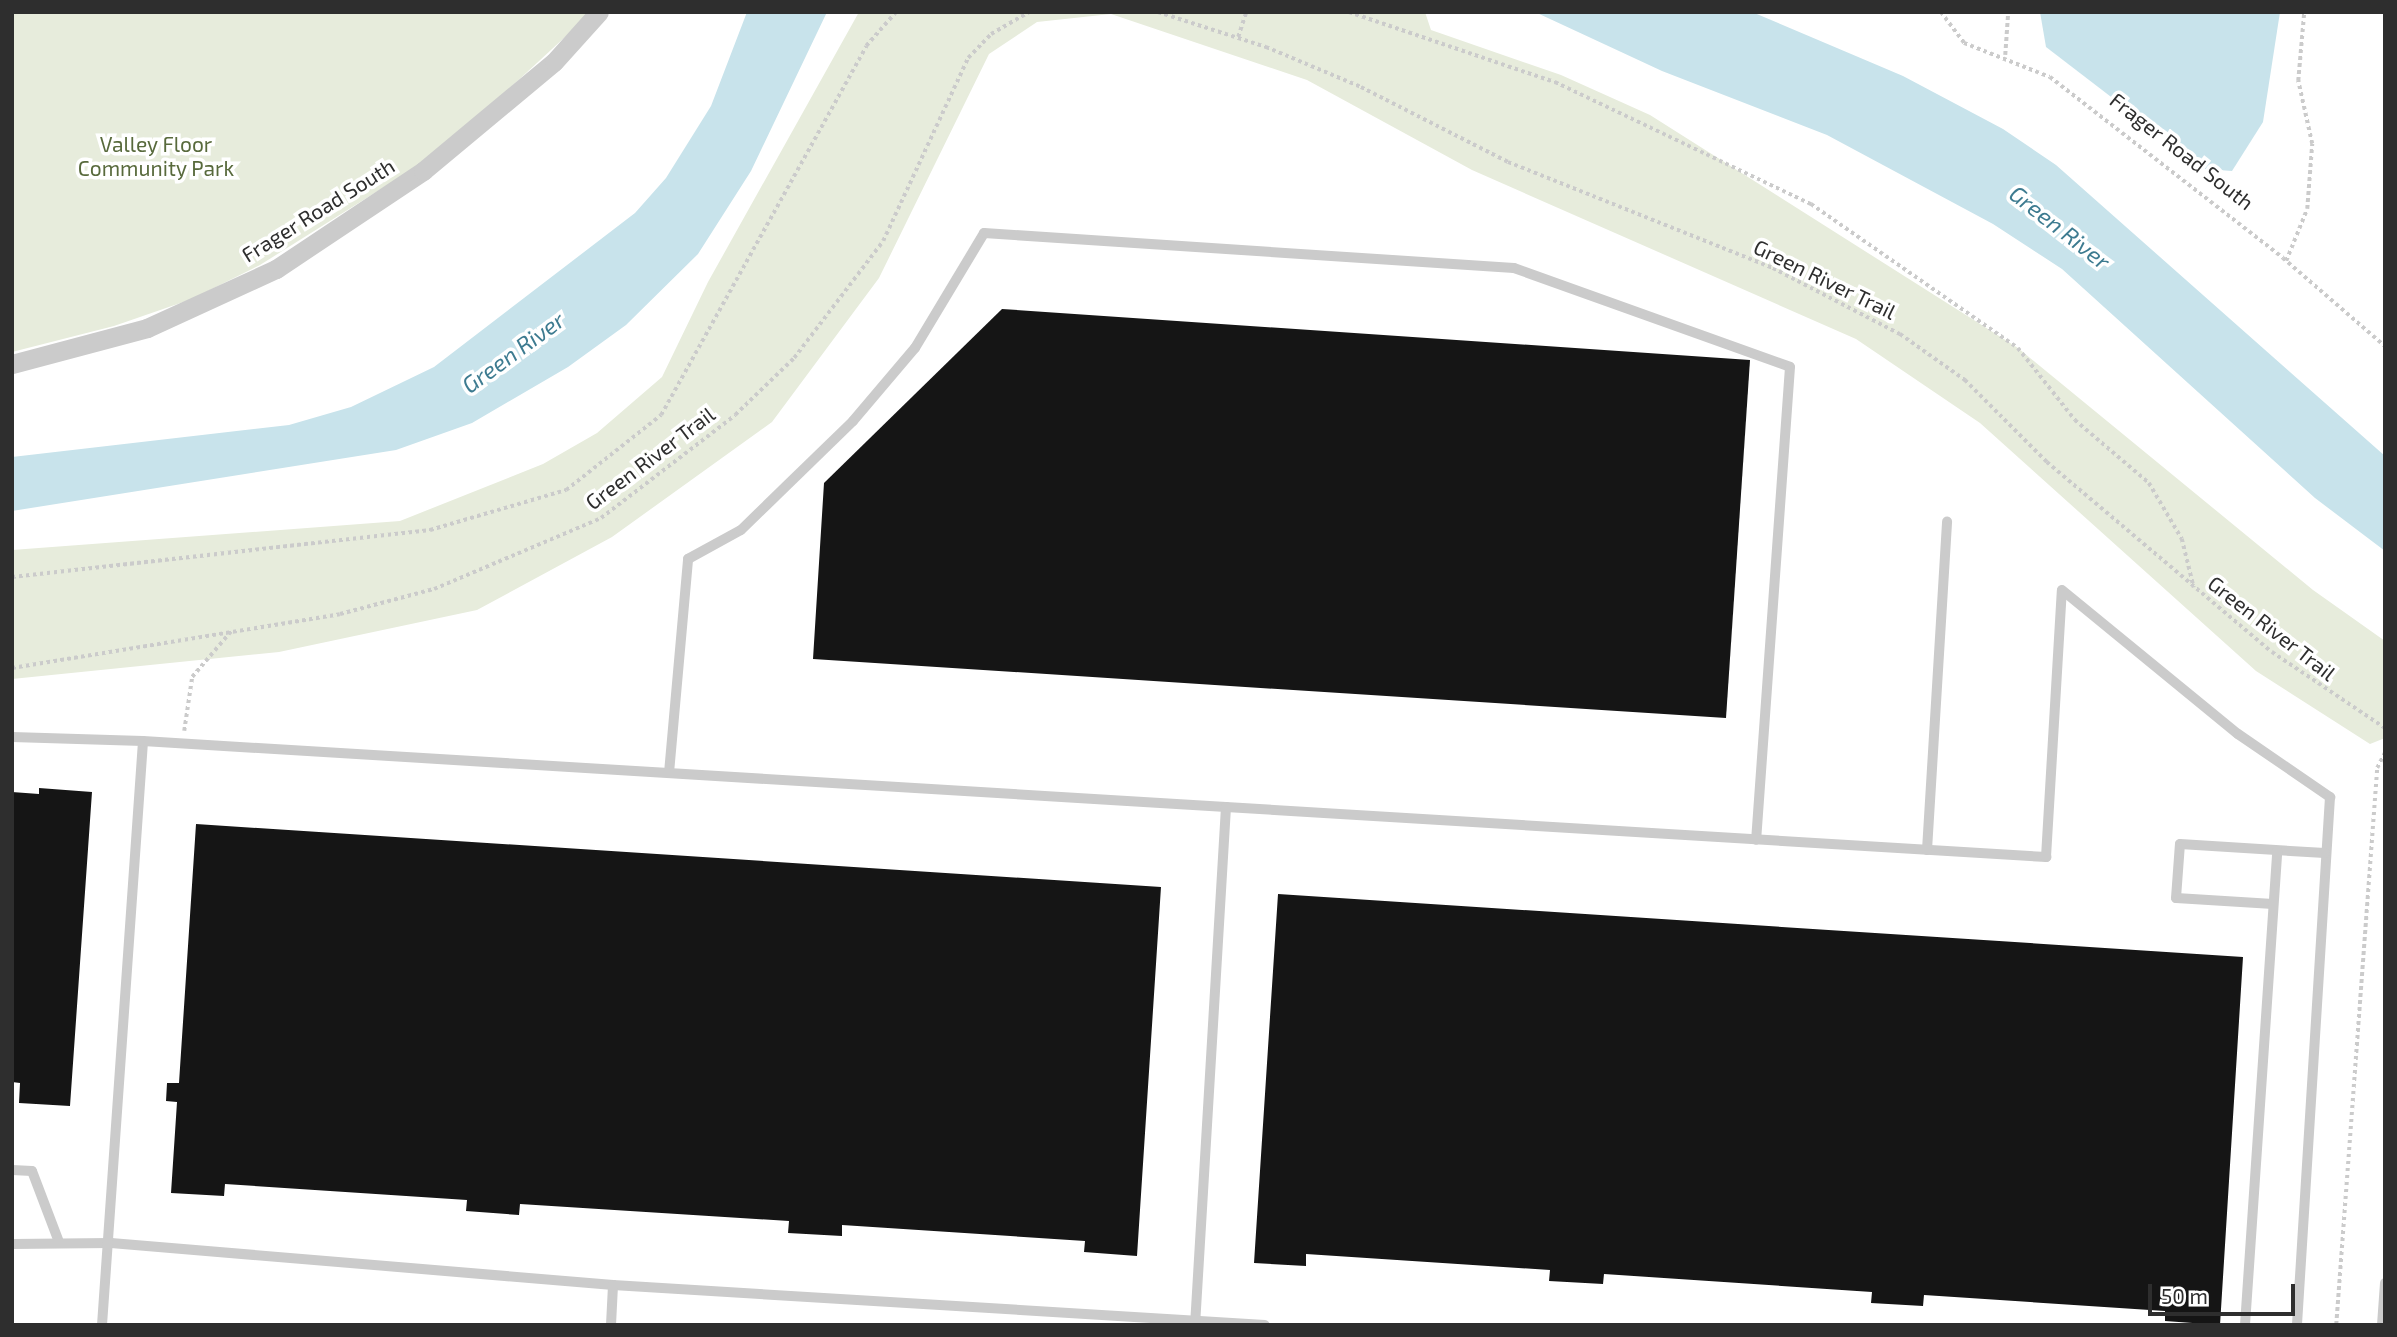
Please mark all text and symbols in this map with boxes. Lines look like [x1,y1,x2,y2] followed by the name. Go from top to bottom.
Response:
[2105,87,2259,215] street label: Frager Road South
[78,131,234,181] park label: Valley Floor Community Park
[237,153,399,267] street label: Frager Road South
[2004,179,2116,275] water label: Green River
[1749,233,1901,325] street label: Green River Trail
[456,306,570,398] water label: Green River
[580,401,720,515] street label: Green River Trail
[2203,570,2341,686] street label: Green River Trail
[2152,1270,2299,1314] scale bar
[2161,1283,2208,1308] text: 50 m

